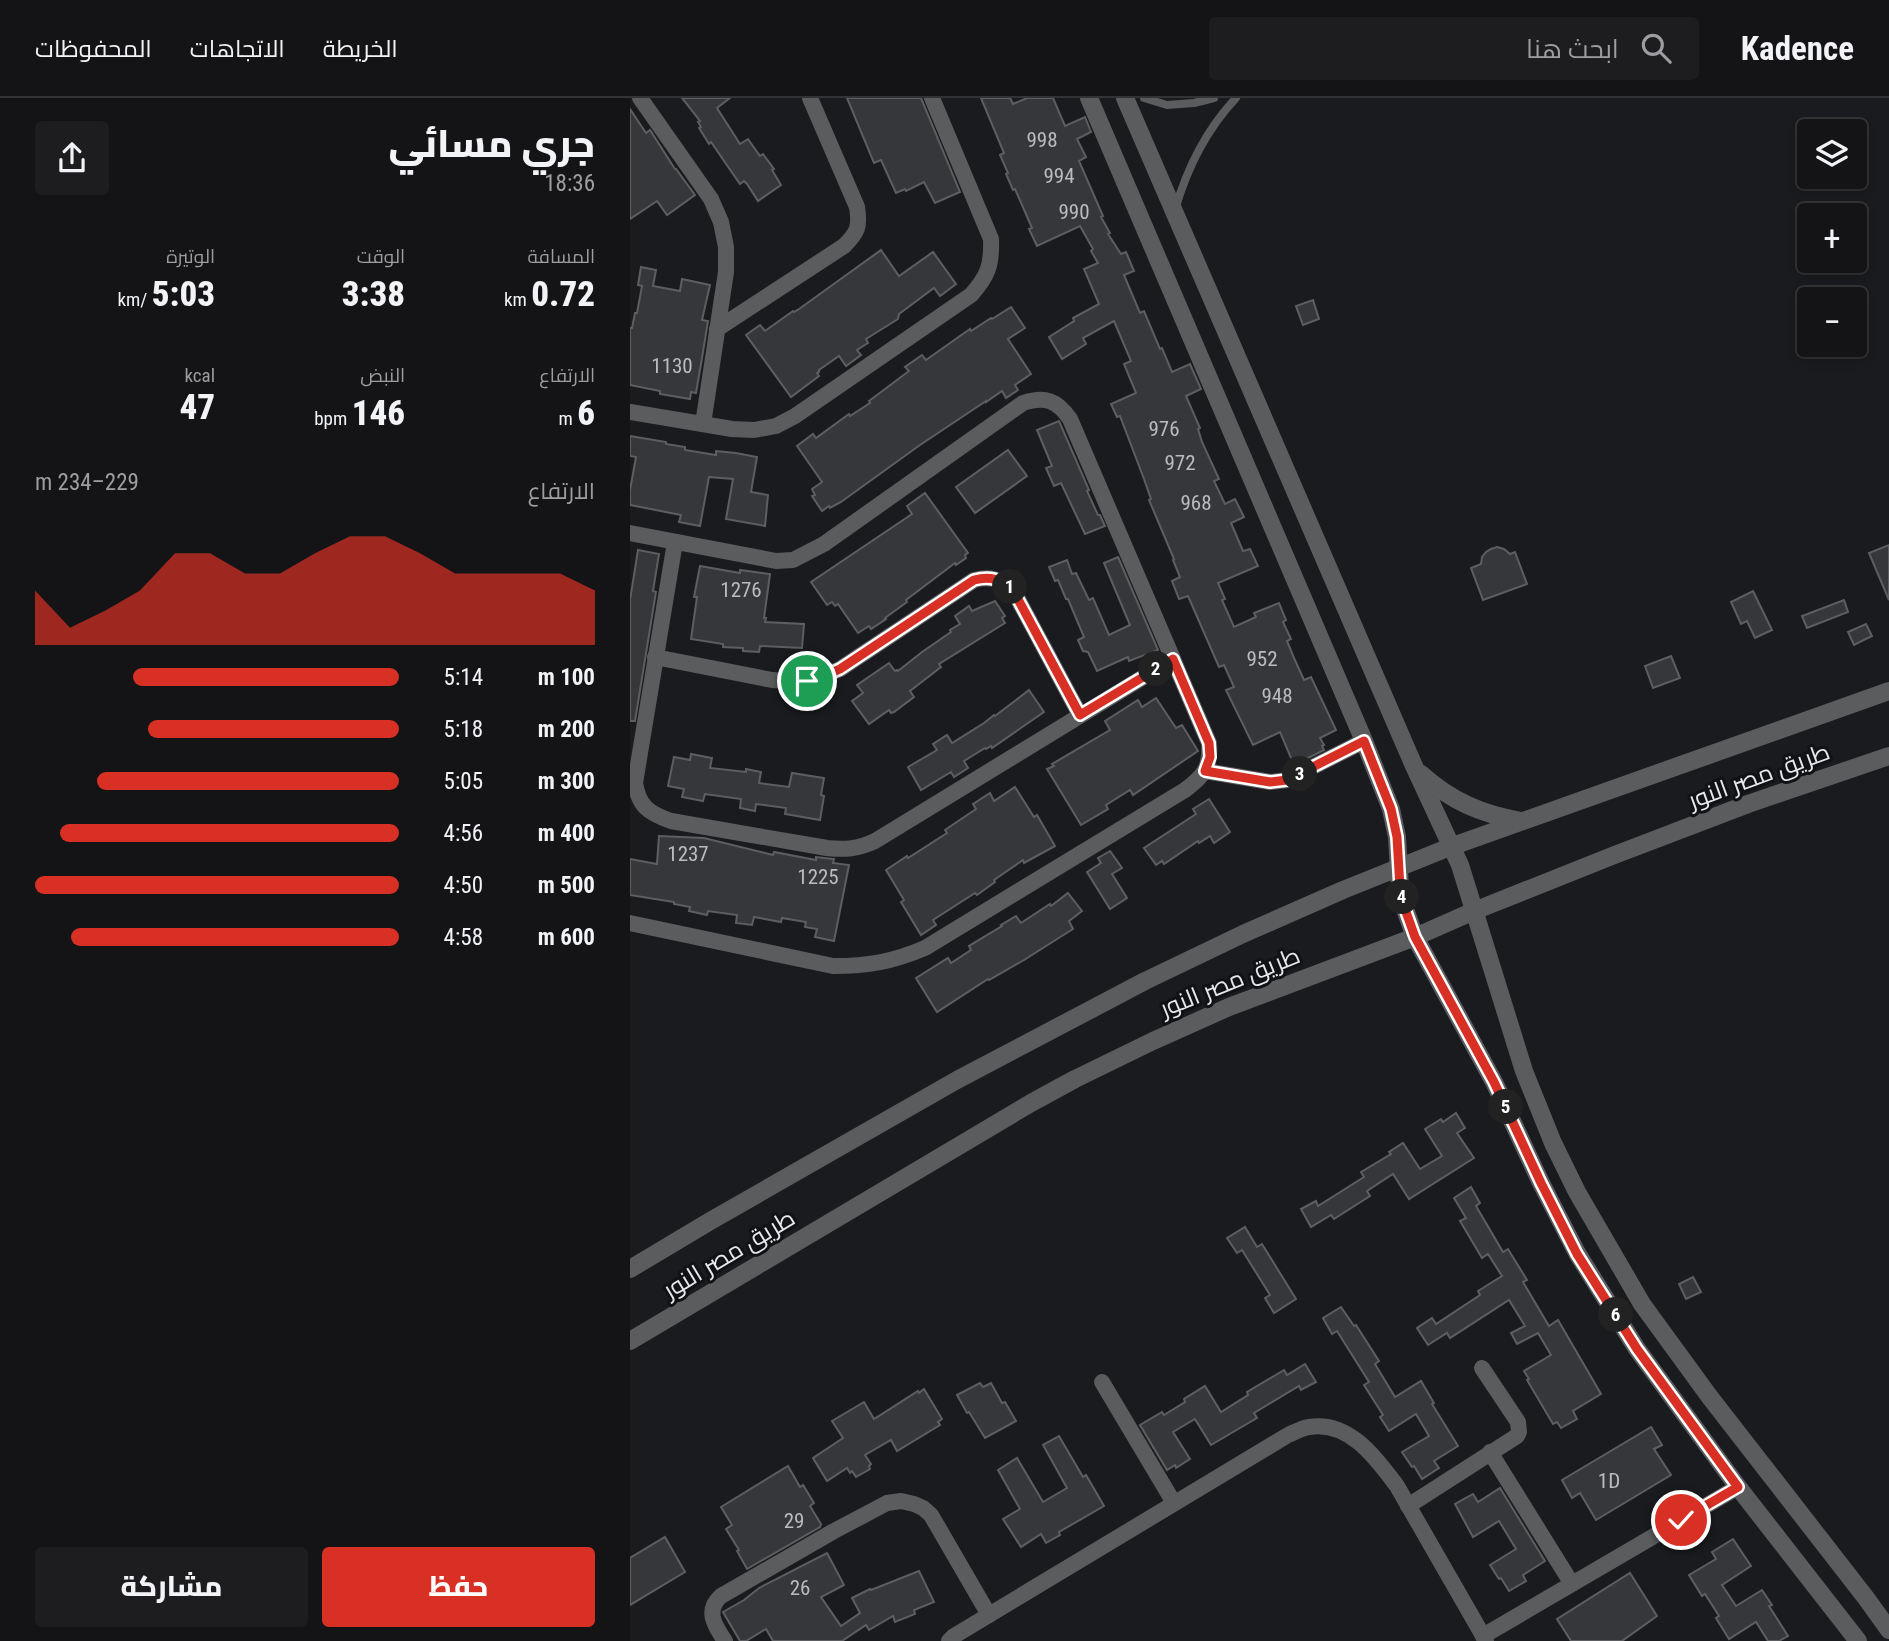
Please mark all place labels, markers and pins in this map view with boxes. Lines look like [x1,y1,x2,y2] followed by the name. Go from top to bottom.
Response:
[992,570,1028,604] pin: 1
[777,651,837,711] pin
[1138,652,1174,686] pin: 2
[1282,756,1318,792] pin: 3
[1384,880,1420,914] pin: 4
[1488,1090,1524,1124] pin: 5
[1598,1298,1634,1332] pin: 6
[1651,1490,1711,1550] pin

